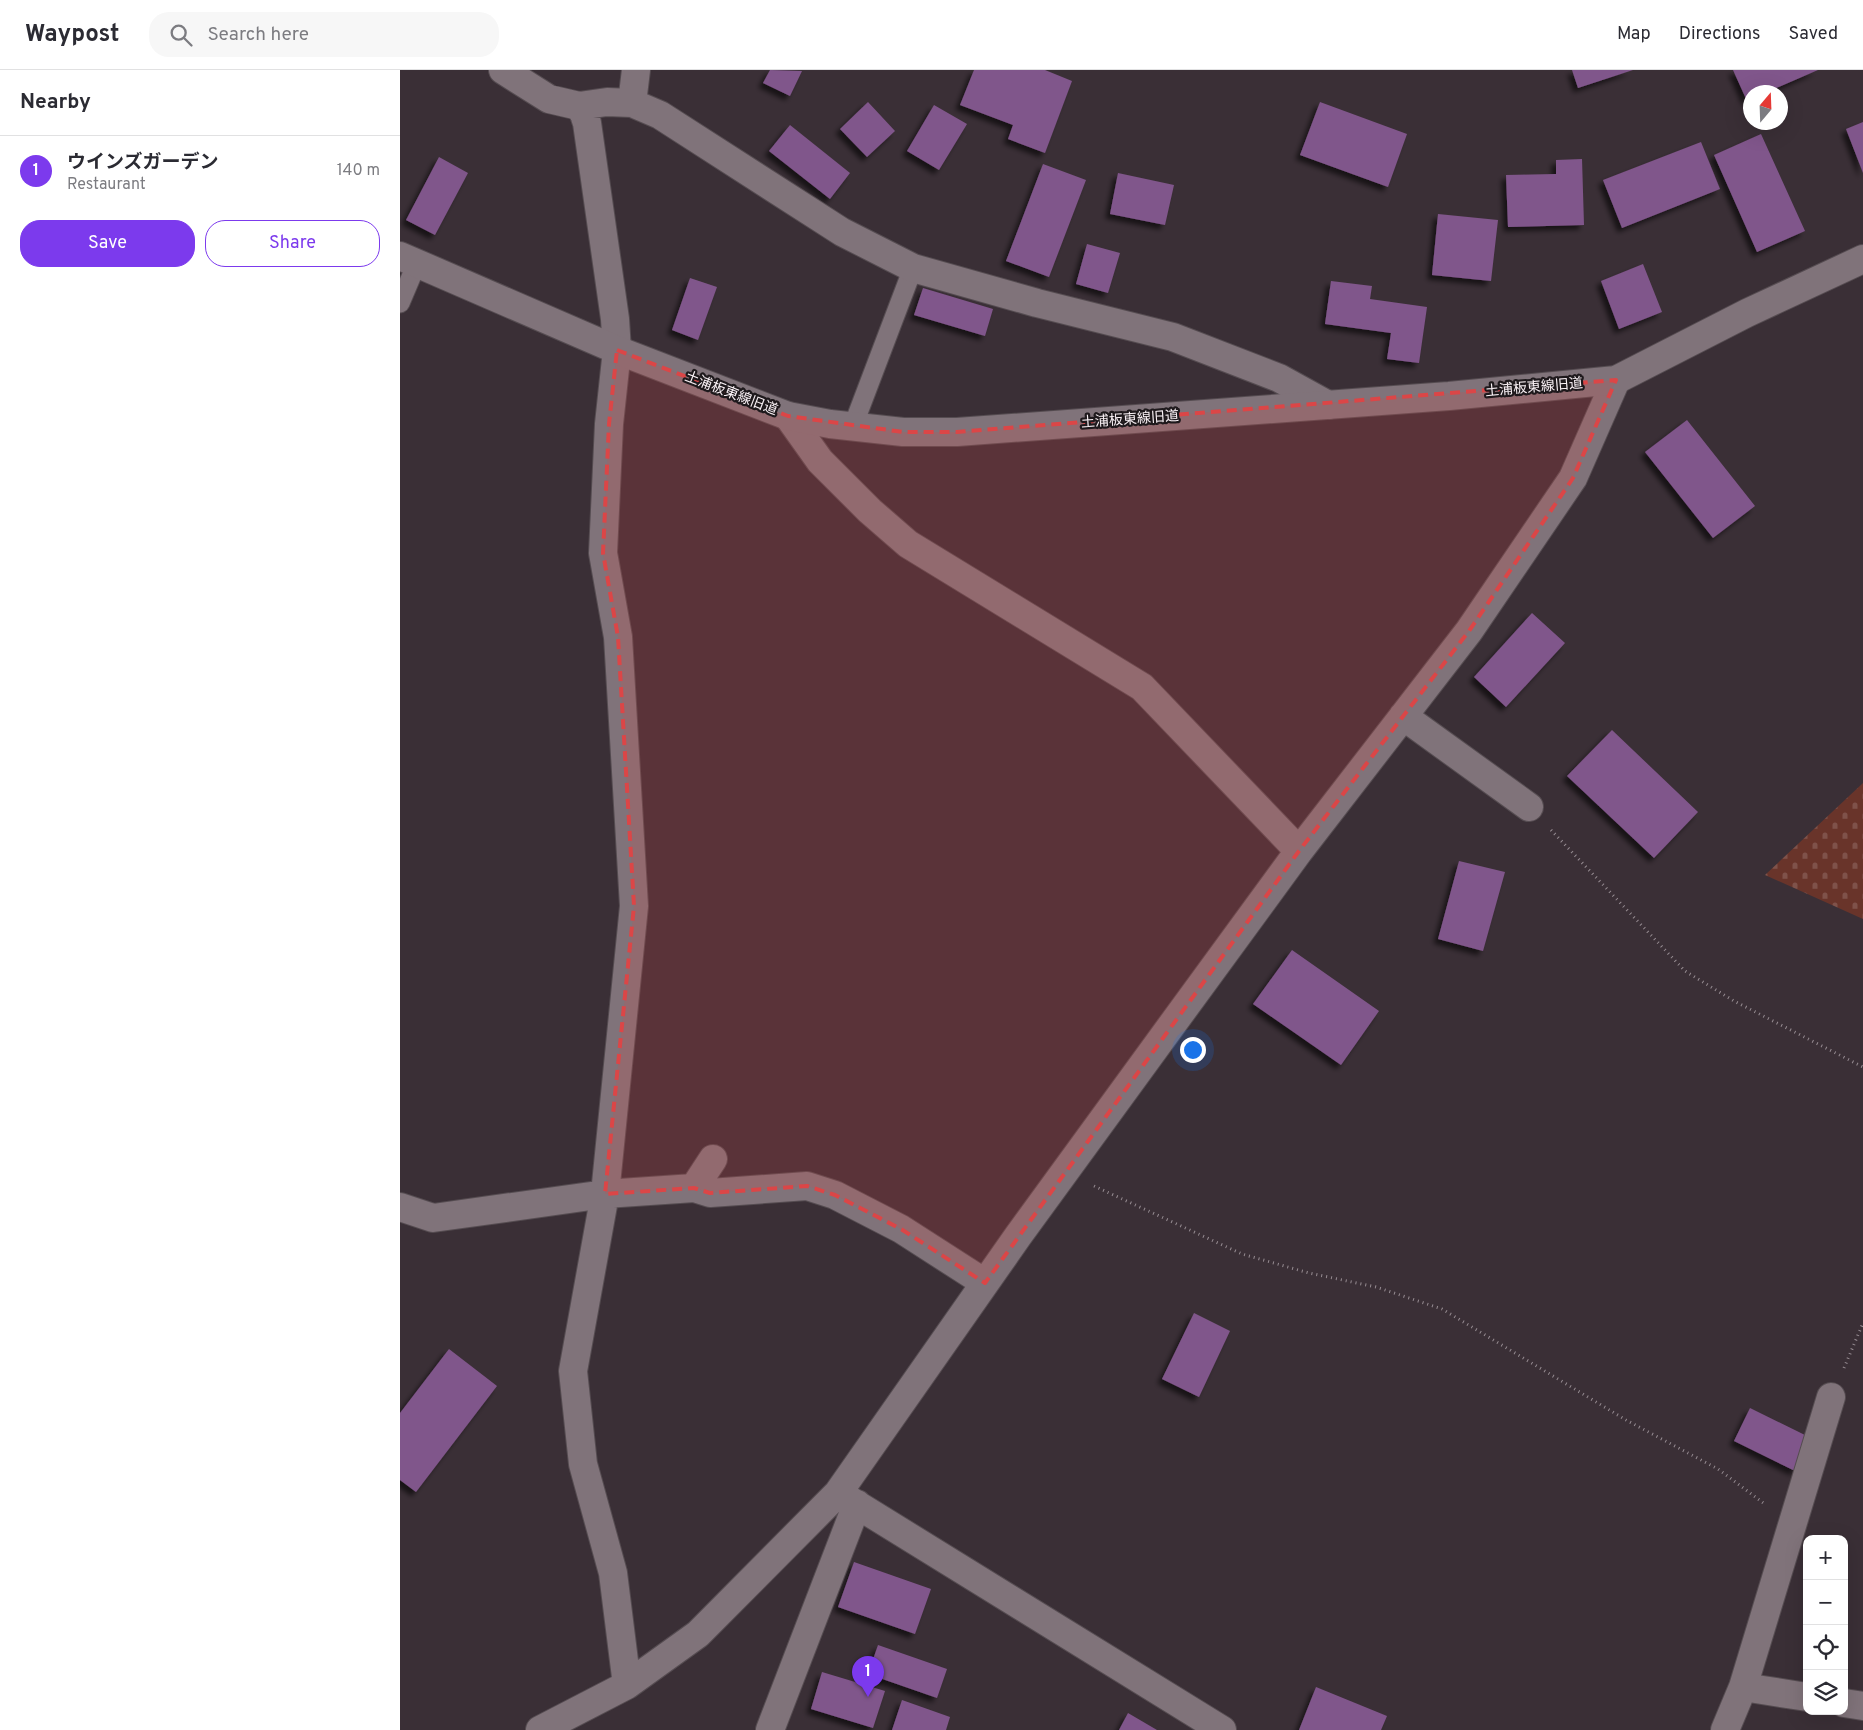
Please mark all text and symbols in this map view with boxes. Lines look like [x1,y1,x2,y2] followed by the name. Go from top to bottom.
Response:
[149,12,499,57] search box
[25,20,119,50] text: Waypost
[167,21,195,49] icon: search
[207,23,309,47] text: Search here
[1617,23,1651,46] text: Map
[1679,23,1761,46] text: Directions
[1789,23,1838,46] text: Saved
[1743,85,1788,130] north arrow
[20,89,91,116] text: Nearby
[67,151,219,175] text: ウインズガーデン
[33,161,39,181] text: 1
[337,161,380,181] text: 140 m
[67,175,146,195] text: Restaurant
[20,220,195,267] button: Save
[205,220,380,267] button: Share
[682,369,780,419] street label: 土浦板東線旧道
[1484,375,1584,401] street label: 土浦板東線旧道
[1081,408,1179,432] street label: 土浦板東線旧道
[1180,1037,1206,1063] your location
[1803,1535,1848,1715] map controls
[1803,1535,1848,1580] button: +
[1803,1580,1848,1625] button: −
[1803,1625,1848,1670] button: locate
[852,1656,884,1697] pin: 1
[1803,1670,1848,1715] button: layers

